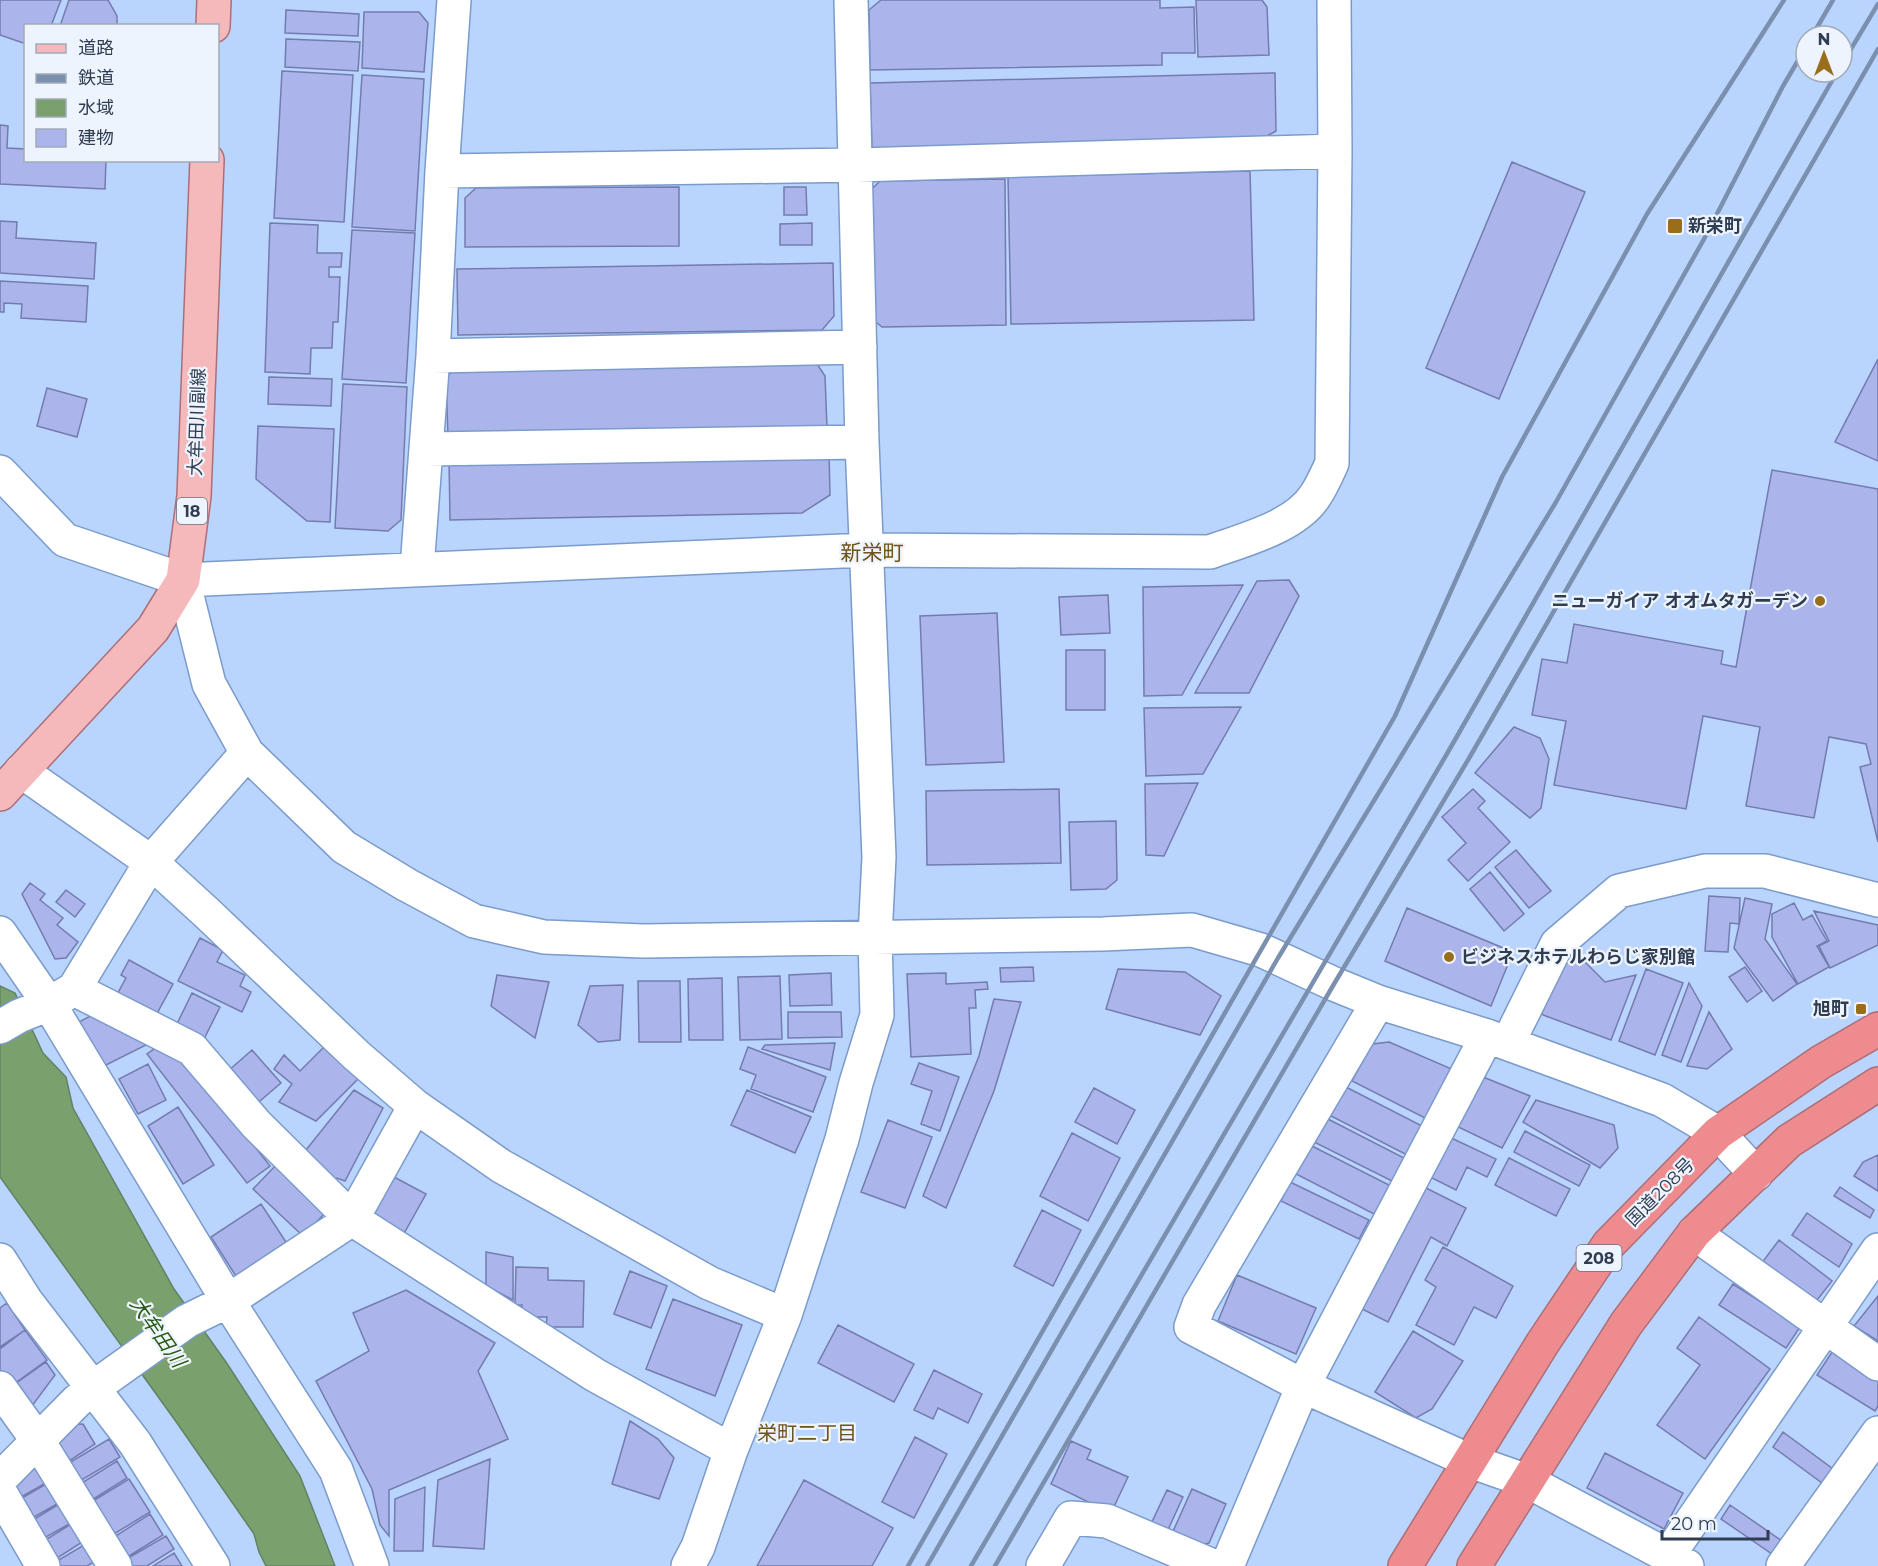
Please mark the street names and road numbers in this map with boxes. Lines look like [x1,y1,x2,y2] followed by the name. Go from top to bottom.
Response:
[184,368,210,476] street label: 大牟田川副線
[177,498,207,524] road number: 18
[1621,1153,1699,1231] street label: 国道208号
[1576,1245,1622,1271] road number: 208

